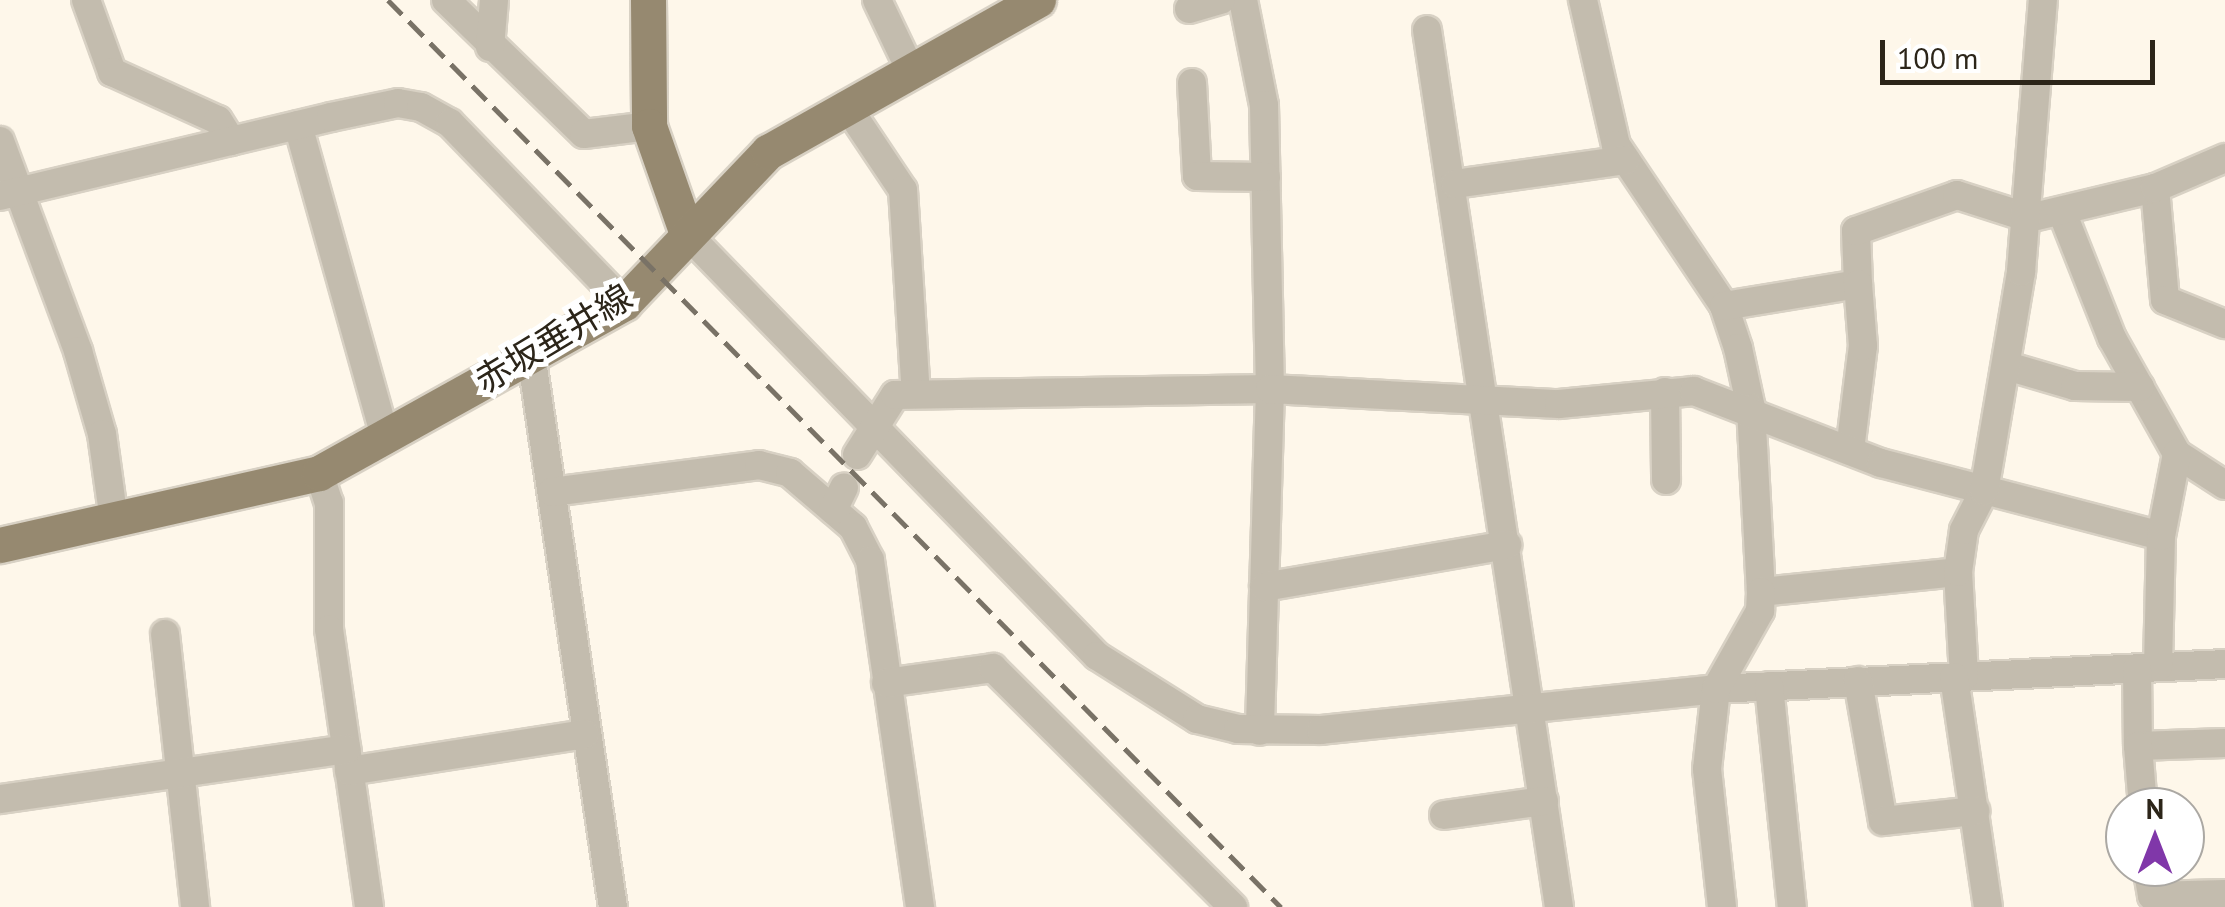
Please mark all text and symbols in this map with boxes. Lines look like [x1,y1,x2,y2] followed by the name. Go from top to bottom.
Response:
[1885,20,2160,82] scale bar
[1897,38,1978,77] text: 100 m
[467,275,639,401] street label: 赤坂垂井線
[2105,787,2205,887] north arrow
[2146,790,2164,827] text: N

